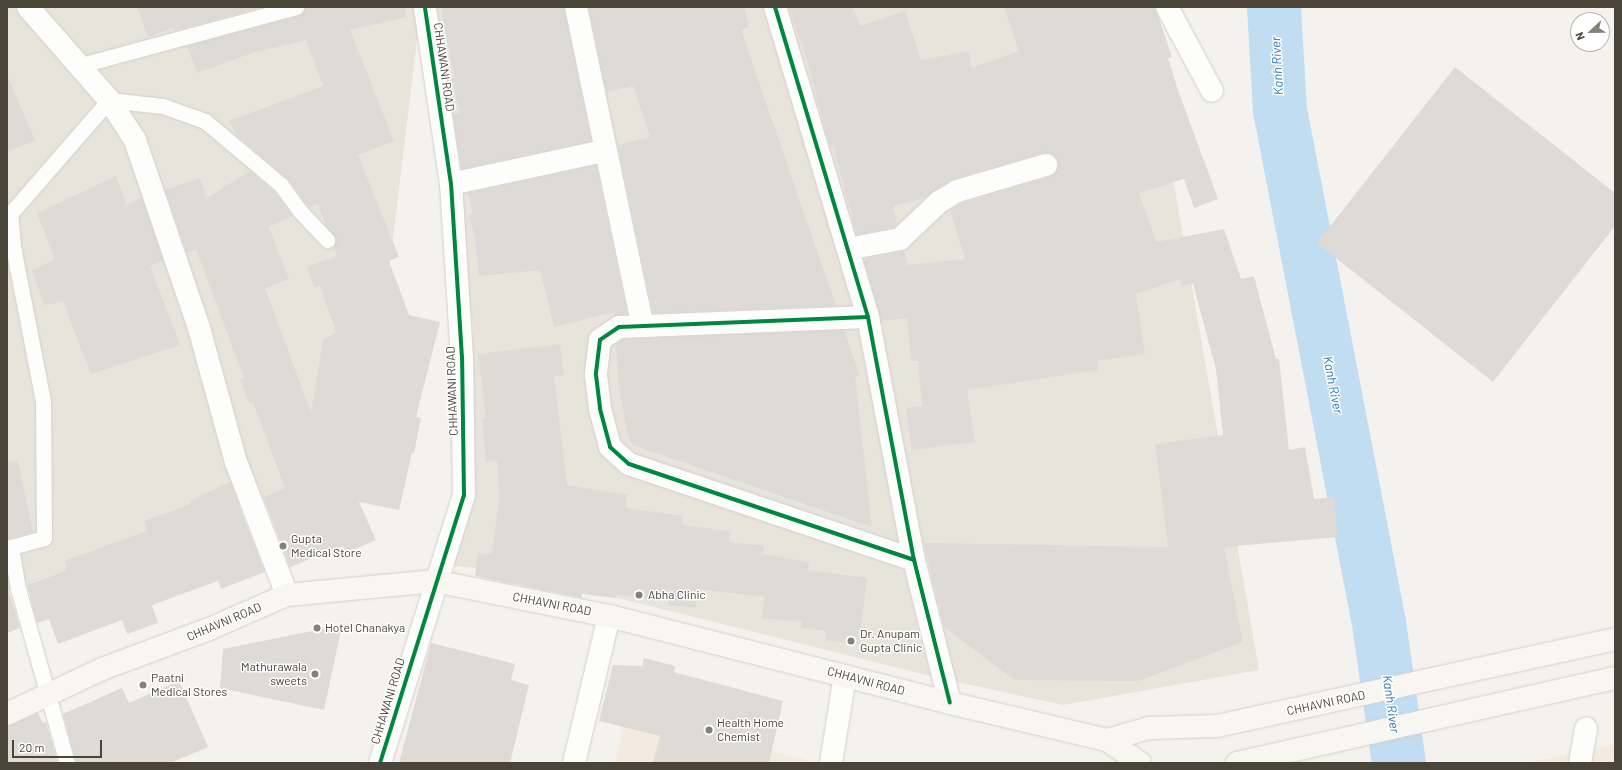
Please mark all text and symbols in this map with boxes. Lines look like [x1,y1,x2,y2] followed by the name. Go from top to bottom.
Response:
[1570,12,1610,52] north arrow
[431,22,457,112] street label: CHHAWANI ROAD
[1572,30,1587,42] text: N
[1268,36,1286,96] water label: Kanh River
[443,346,461,436] street label: CHHAWANI ROAD
[1320,355,1346,415] water label: Kanh River
[291,532,362,560] place label: Gupta Medical Store
[278,541,288,551] marker: Gupta Medical Store
[648,588,706,602] place label: Abha Clinic
[511,589,593,619] street label: CHHAVNI ROAD
[633,589,645,601] marker: Abha Clinic
[184,600,264,644] street label: CHHAVNI ROAD
[325,621,405,635] place label: Hotel Chanakya
[312,623,322,633] marker: Hotel Chanakya
[860,627,922,655] place label: Dr. Anupam Gupta Clinic
[845,635,857,647] marker: Dr. Anupam Gupta Clinic
[368,656,408,746] street label: CHHAWANI ROAD
[241,660,307,688] place label: Mathurawala sweets
[826,664,906,698] street label: CHHAVNI ROAD
[310,669,320,679] marker: Mathurawala sweets
[151,671,227,699] place label: Paatni Medical Stores
[1379,674,1403,734] water label: Kanh River
[138,680,148,690] marker: Paatni Medical Stores
[1285,688,1367,718] street label: CHHAVNI ROAD
[717,716,784,744] place label: Health Home Chemist
[704,725,714,735] marker: Health Home Chemist
[14,732,104,758] scale bar
[19,740,45,754] text: 20 m

